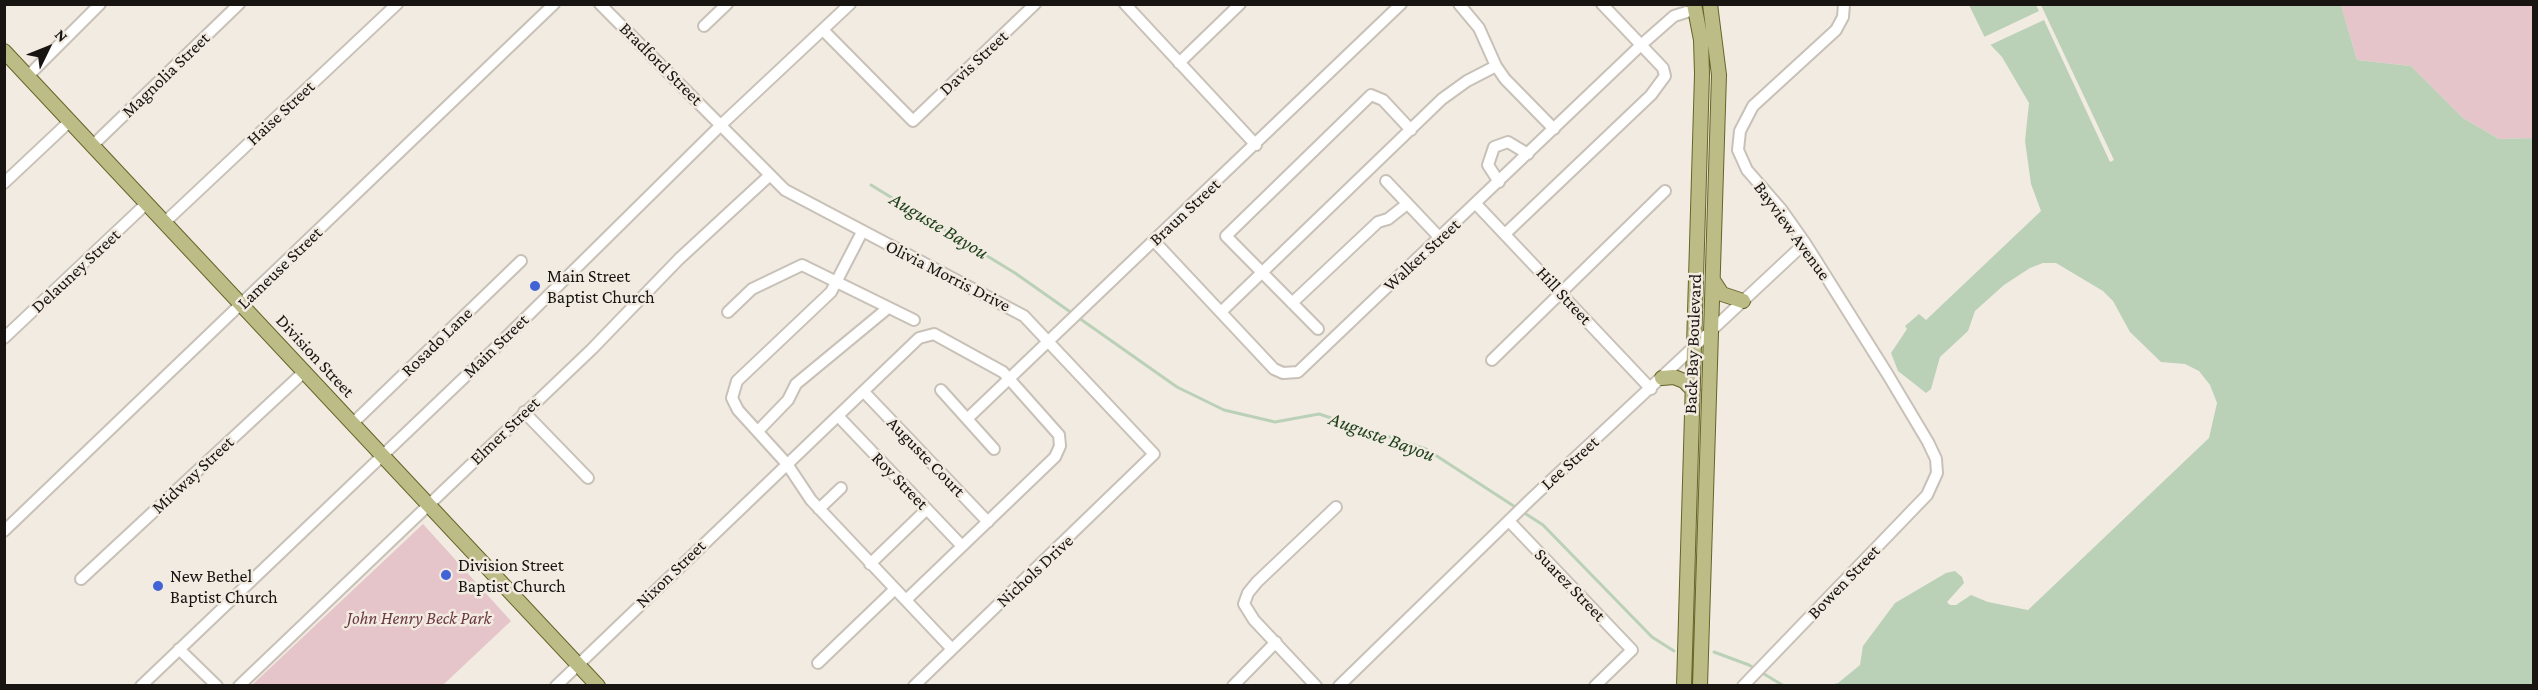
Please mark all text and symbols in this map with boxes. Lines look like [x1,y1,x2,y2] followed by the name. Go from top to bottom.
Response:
[18,18,78,78] north arrow
[615,18,707,110] street label: Bradford Street
[52,26,71,45] text: N
[935,26,1013,100] street label: Davis Street
[118,28,214,122] street label: Magnolia Street
[242,76,320,150] street label: Haise Street
[1145,174,1225,250] street label: Braun Street
[1749,177,1835,285] street label: Bayview Avenue
[885,187,993,265] water label: Auguste Bayou
[1379,214,1465,296] street label: Walker Street
[233,222,327,314] street label: Lameuse Street
[27,224,125,318] street label: Delauney Street
[882,235,1014,317] street label: Olivia Morris Drive
[1532,262,1596,330] street label: Hill Street
[547,265,655,308] place label: Main Street Baptist Church
[1680,274,1706,414] street label: Back Bay Boulevard
[528,279,542,293] marker: Main Street Baptist Church
[397,303,477,381] street label: Rosado Lane
[459,309,533,383] street label: Main Street
[271,310,359,402] street label: Division Street
[466,392,544,470] street label: Elmer Street
[1326,407,1438,467] water label: Auguste Bayou
[882,412,970,502] street label: Auguste Court
[1537,431,1603,495] street label: Lee Street
[147,432,239,518] street label: Midway Street
[867,447,933,515] street label: Roy Street
[992,530,1078,612] street label: Nichols Drive
[632,535,710,613] street label: Nixon Street
[1803,540,1885,624] street label: Bowen Street
[1530,544,1610,626] street label: Suarez Street
[458,554,566,596] place label: Division Street Baptist Church
[170,565,278,608] place label: New Bethel Baptist Church
[439,568,453,582] marker: Division Street Baptist Church
[151,579,165,593] marker: New Bethel Baptist Church
[347,607,491,629] park label: John Henry Beck Park

